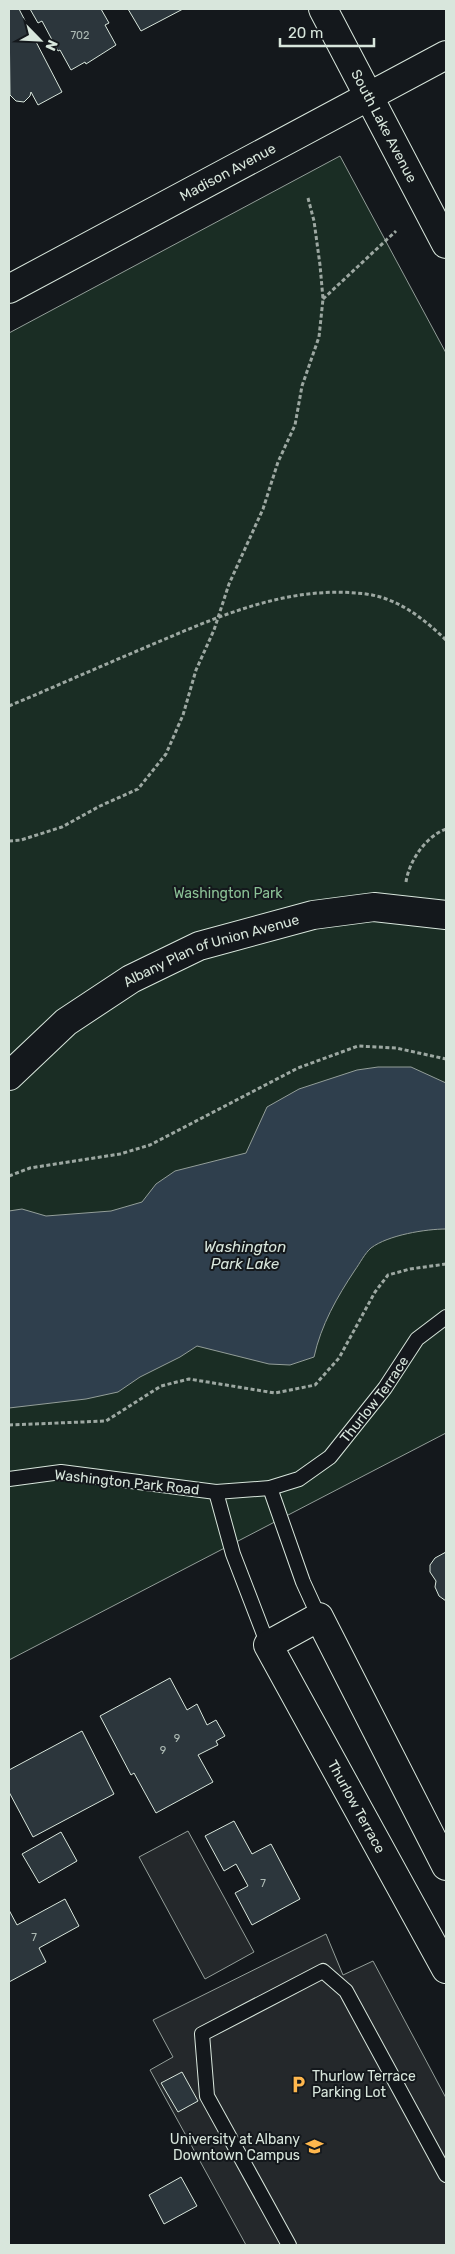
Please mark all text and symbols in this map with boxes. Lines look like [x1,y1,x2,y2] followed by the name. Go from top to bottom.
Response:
[15,15,65,65] north arrow
[280,15,374,47] scale bar
[288,24,323,42] text: 20 m
[70,29,90,42] house number: 702
[42,37,61,53] text: N
[347,67,420,186] street label: South Lake Avenue
[177,140,279,205] street label: Madison Avenue
[173,885,283,902] park label: Washington Park
[120,911,301,991] street label: Albany Plan of Union Avenue
[204,1238,286,1273] water label: Washington Park Lake
[337,1353,413,1446] street label: Thurlow Terrace
[54,1466,200,1499] street label: Washington Park Road
[174,1732,180,1745] house number: 9
[160,1744,166,1757] house number: 9
[324,1757,389,1857] street label: Thurlow Terrace
[260,1877,266,1890] house number: 7
[31,1931,37,1944] house number: 7
[312,2068,416,2101] place label: Thurlow Terrace Parking Lot
[288,2074,308,2094] parking icon: Thurlow Terrace Parking Lot
[170,2131,300,2164] place label: University at Albany Downtown Campus
[304,2137,324,2157] school or university icon: University at Albany Downtown Campus

